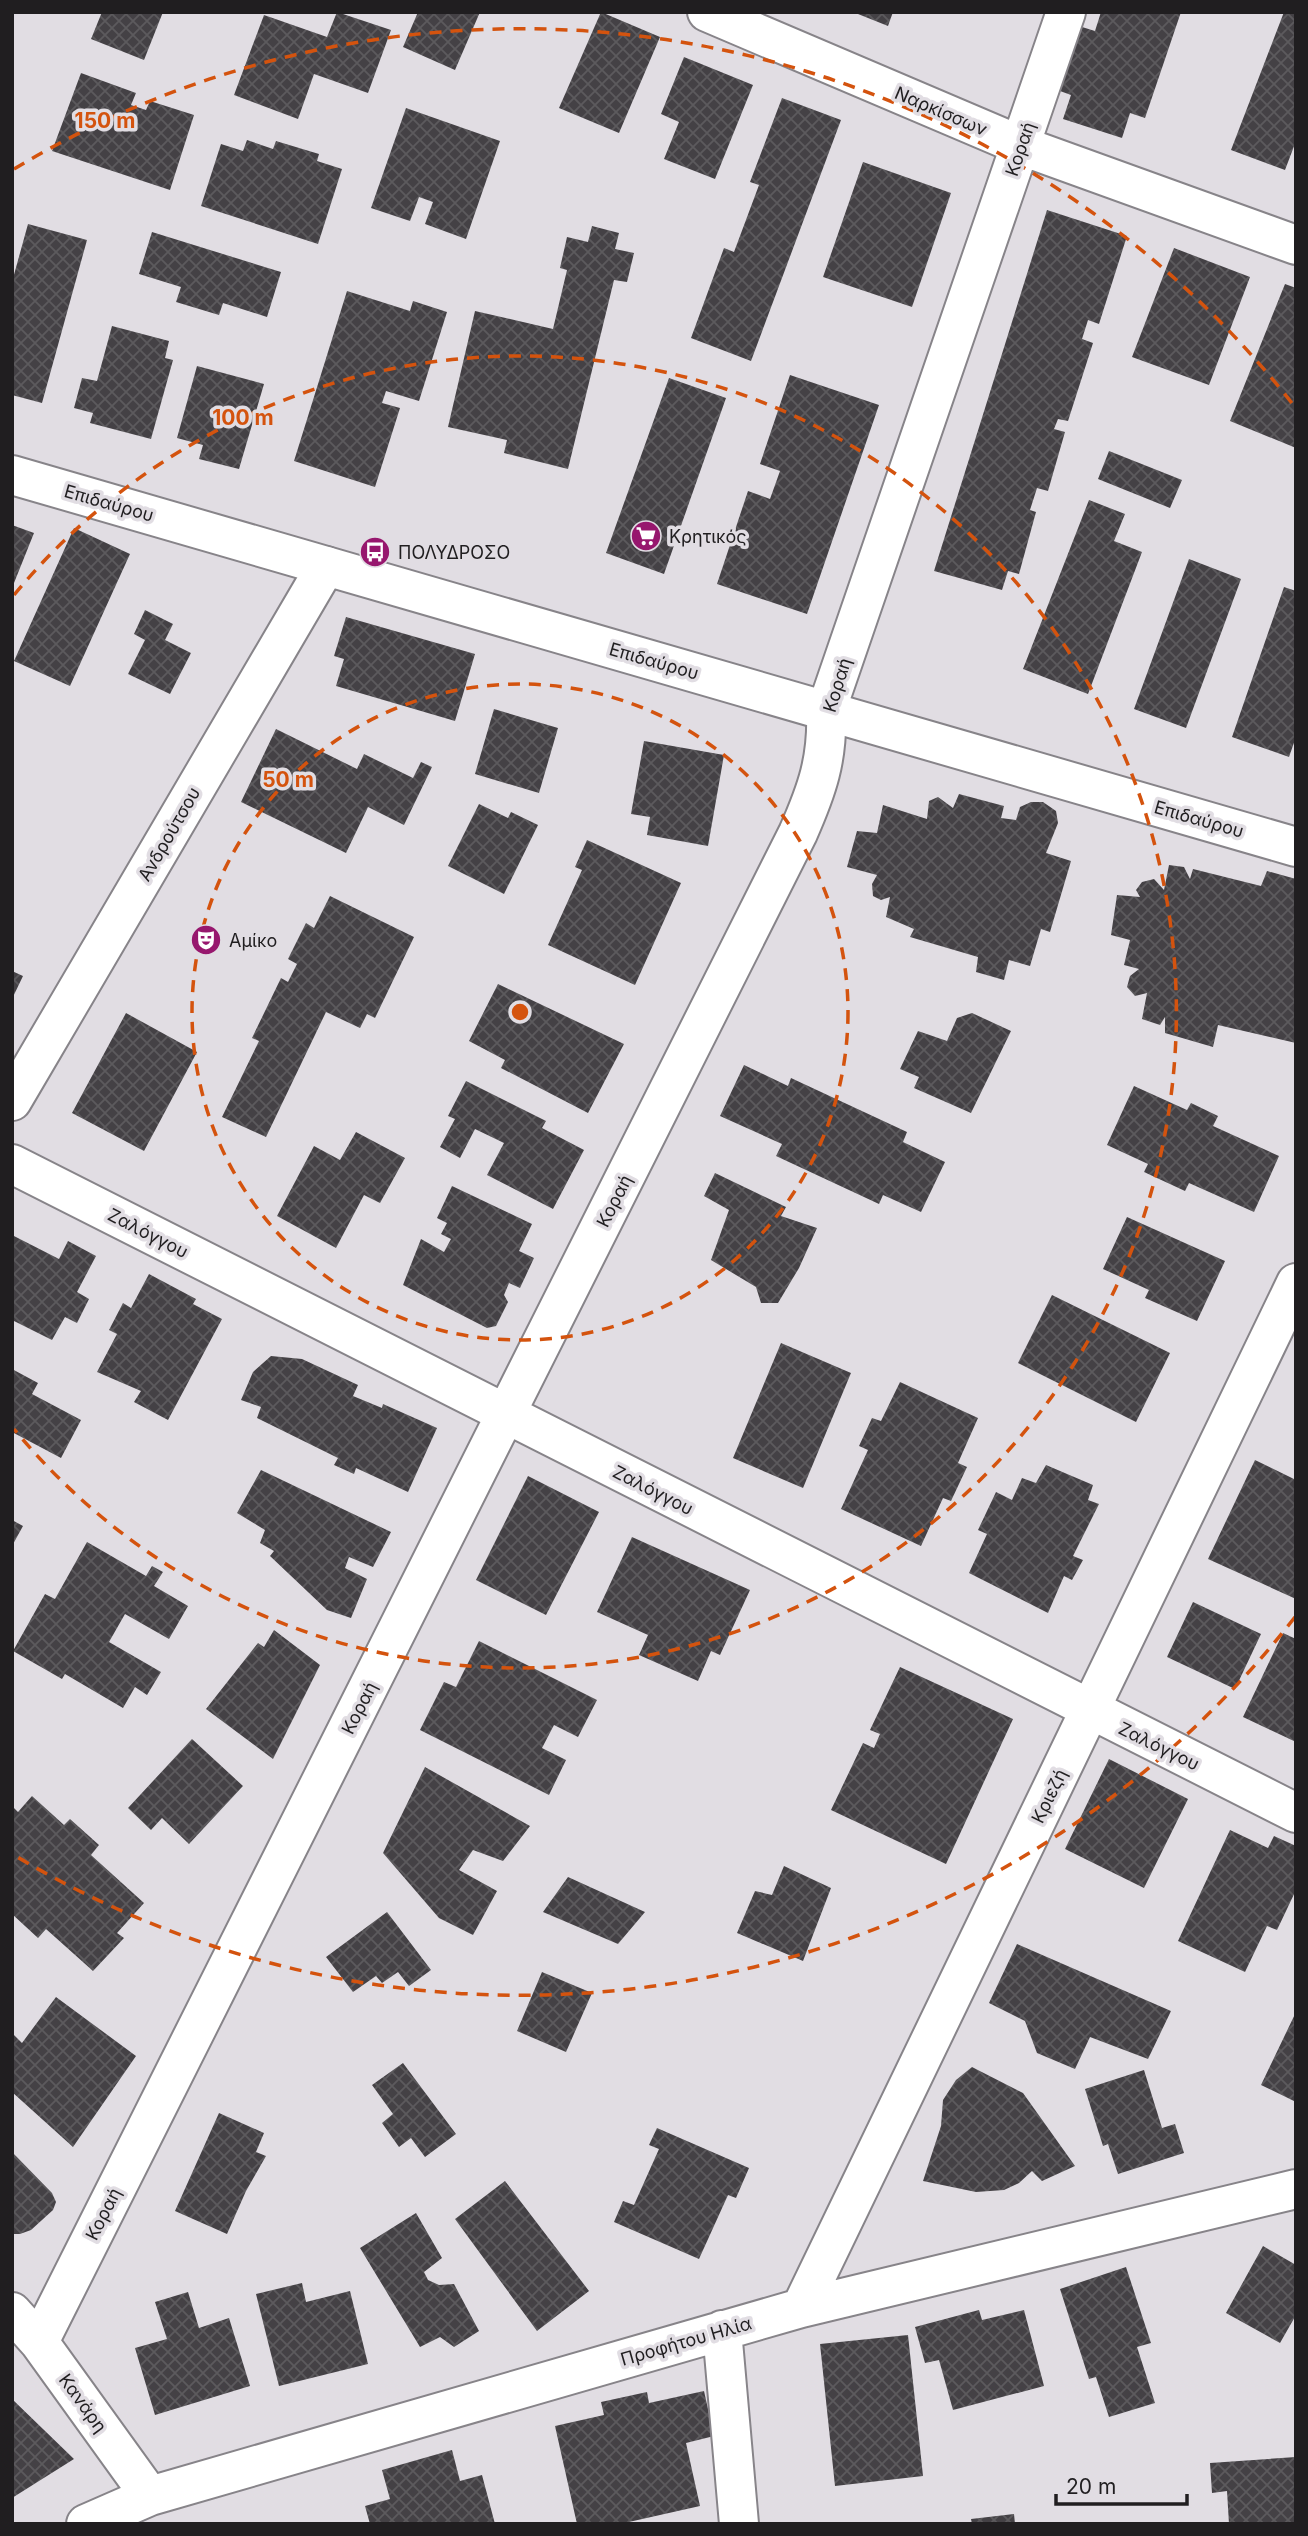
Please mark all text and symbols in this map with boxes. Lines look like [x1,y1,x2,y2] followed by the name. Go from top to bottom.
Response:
[892,82,991,140] street label: Ναρκίσσων
[75,108,135,133] text: 150 m
[1001,119,1039,179] street label: Κοραή
[212,405,274,430] text: 100 m
[62,480,156,526] street label: Επιδαύρου
[629,519,663,553] supermarket icon: Κρητικός
[669,526,747,547] place label: Κρητικός
[358,535,392,569] bus stop icon: ΠΟΛΥΔΡΟΣΟ
[398,542,510,563] place label: ΠΟΛΥΔΡΟΣΟ
[607,638,701,684] street label: Επιδαύρου
[819,655,855,715] street label: Κοραή
[262,767,314,792] text: 50 m
[134,783,204,885] street label: Ανδρούτσου
[1152,796,1246,842] street label: Επιδαύρου
[189,923,223,957] theatre icon: Αμίκο
[229,930,277,951] place label: Αμίκο
[508,1000,532,1024] centre of rings
[592,1171,636,1231] street label: Κοραή
[104,1204,192,1262] street label: Ζαλόγγου
[609,1461,697,1519] street label: Ζαλόγγου
[337,1678,381,1738] street label: Κοραή
[1115,1717,1203,1775] street label: Ζαλόγγου
[1027,1766,1071,1826] street label: Κριεζή
[81,2184,125,2244] street label: Κοραή
[618,2312,754,2370] street label: Προφήτου Ηλία
[55,2370,111,2436] street label: Κανάρη
[1056,2462,1187,2506] scale bar
[1066,2474,1116,2499] text: 20 m

